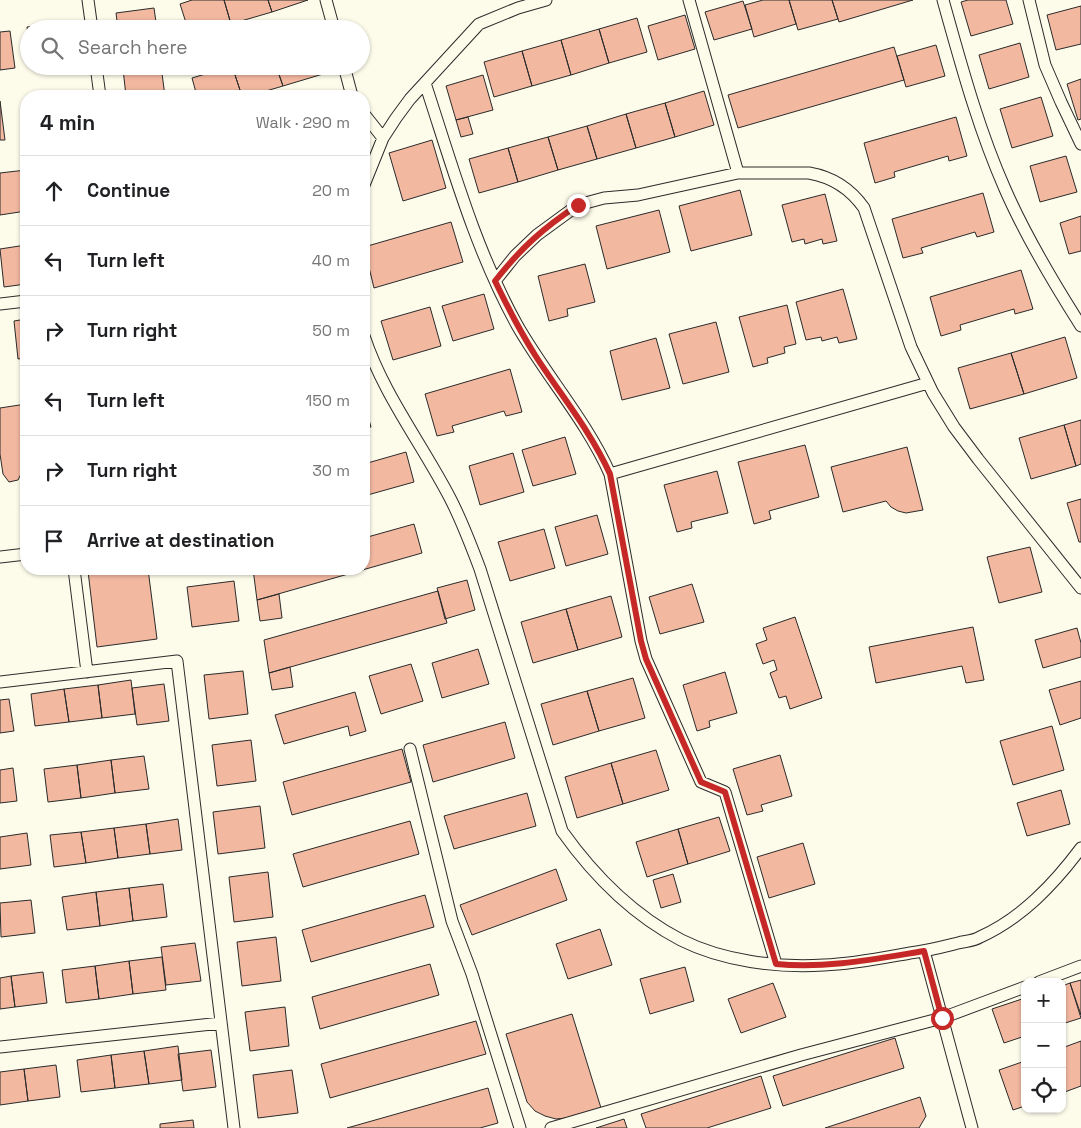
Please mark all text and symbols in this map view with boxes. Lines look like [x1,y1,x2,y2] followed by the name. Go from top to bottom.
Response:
[20,20,370,75] search box
[38,34,66,62] icon: search
[78,35,188,60] text: Search here
[40,109,95,136] text: 4 min
[256,112,350,133] text: Walk · 290 m
[40,177,68,205] icon: ahead
[87,178,170,203] text: Continue
[312,180,350,201] text: 20 m
[567,194,590,217] route end
[40,247,68,275] icon: left
[87,248,165,273] text: Turn left
[312,250,350,271] text: 40 m
[40,317,68,345] icon: right
[87,318,177,343] text: Turn right
[312,320,350,341] text: 50 m
[40,387,68,415] icon: left
[87,388,165,413] text: Turn left
[306,390,350,411] text: 150 m
[40,457,68,485] icon: right
[87,458,177,483] text: Turn right
[312,460,350,481] text: 30 m
[40,527,68,555] icon: arrive
[87,528,275,553] text: Arrive at destination
[1021,978,1066,1113] map controls
[1021,978,1066,1023] button: +
[931,1007,954,1030] route start
[1021,1023,1066,1068] button: −
[1021,1068,1066,1113] button: locate

